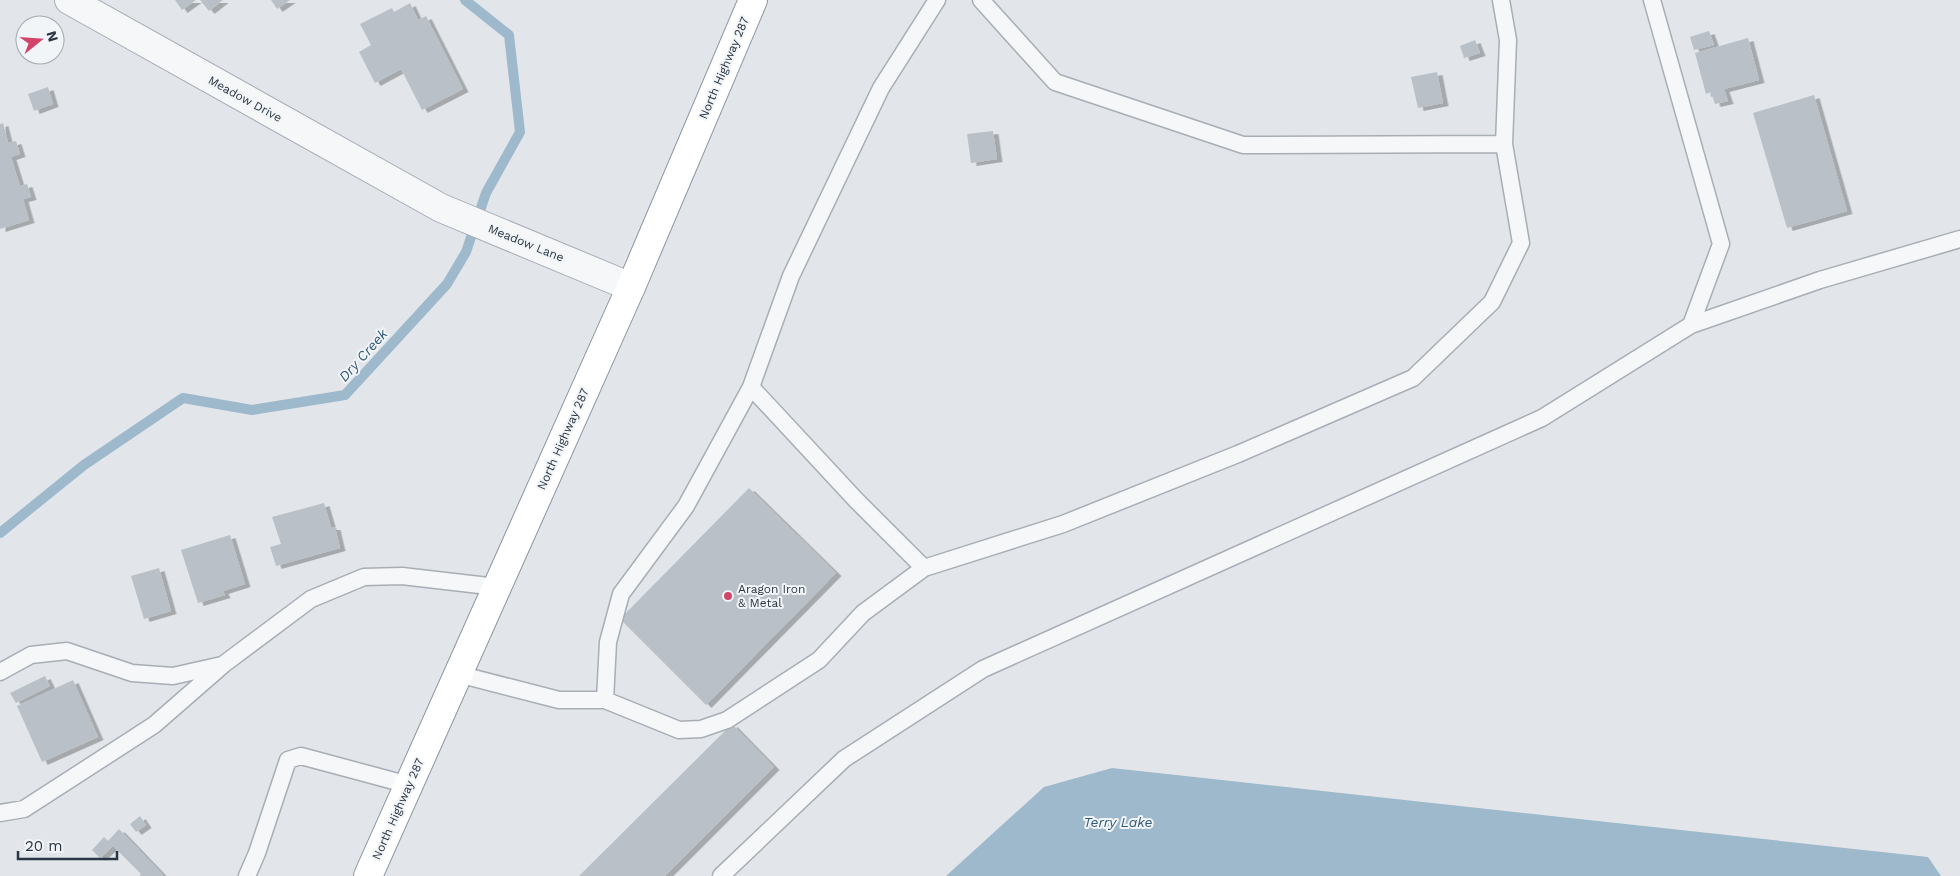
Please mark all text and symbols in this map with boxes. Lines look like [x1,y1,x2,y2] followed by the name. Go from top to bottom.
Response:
[15,15,65,65] north arrow
[696,15,752,121] street label: North Highway 287
[43,29,62,43] text: N
[206,73,284,125] street label: Meadow Drive
[486,221,566,265] street label: Meadow Lane
[335,325,391,384] water label: Dry Creek
[534,386,592,492] street label: North Highway 287
[738,582,805,610] place label: Aragon Iron & Metal
[722,590,734,602] marker: Aragon Iron & Metal
[369,756,427,862] street label: North Highway 287
[1083,814,1153,830] water label: Terry Lake
[18,828,116,860] scale bar
[25,837,63,855] text: 20 m

